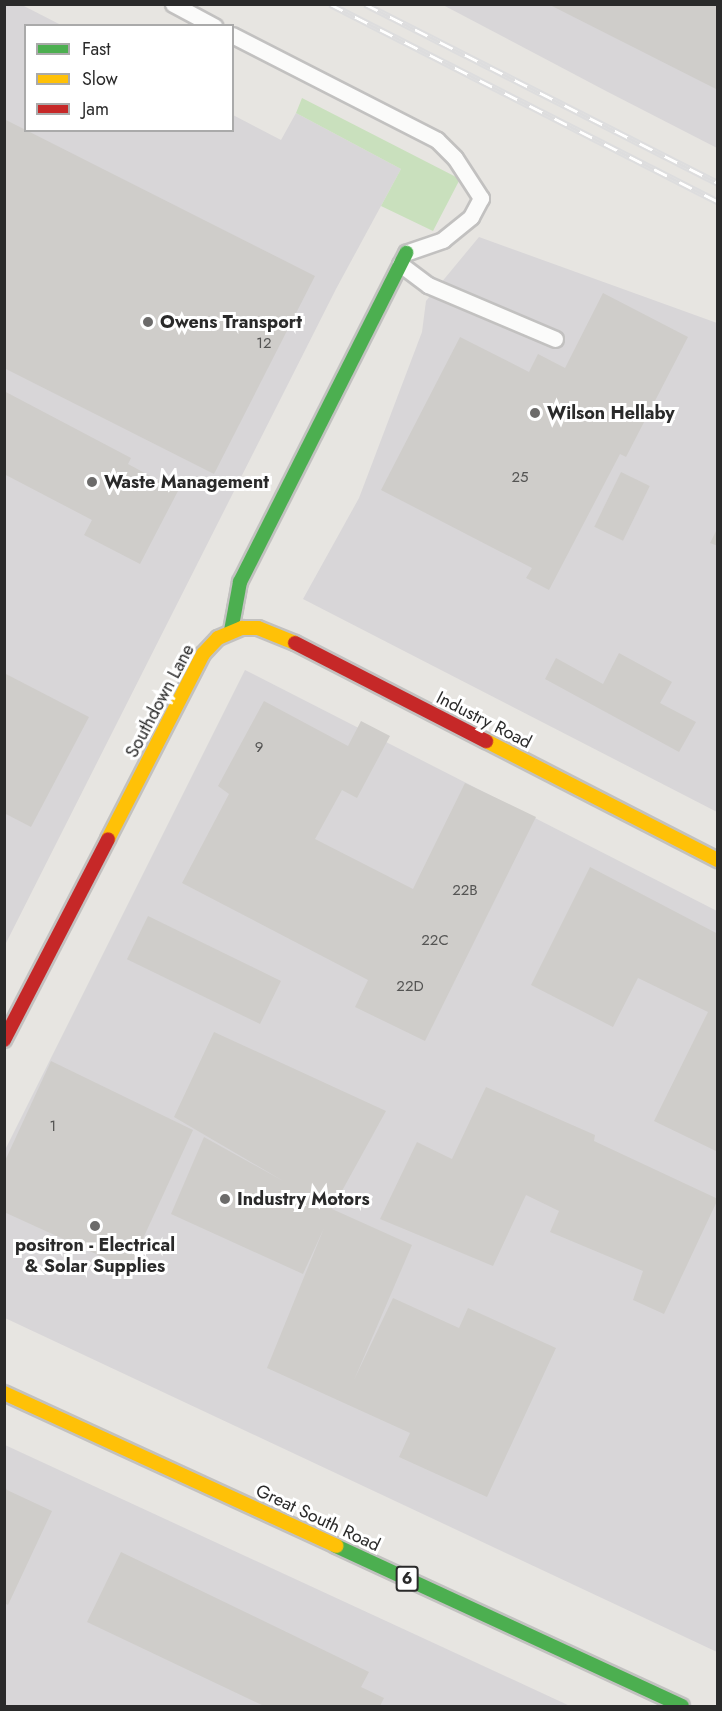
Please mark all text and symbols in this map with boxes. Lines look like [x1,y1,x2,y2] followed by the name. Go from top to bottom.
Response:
[24,24,234,132] legend
[82,36,111,62] text: Fast
[82,66,118,92] text: Slow
[82,96,109,122] text: Jam
[160,311,302,333] place label: Owens Transport
[141,315,155,329] marker: Owens Transport
[256,335,272,353] house number: 12
[547,402,675,424] place label: Wilson Hellaby
[528,406,542,420] marker: Wilson Hellaby
[512,469,528,487] house number: 25
[104,471,269,493] place label: Waste Management
[85,475,99,489] marker: Waste Management
[121,641,199,761] street label: Southdown Lane
[433,687,535,753] street label: Industry Road
[255,739,263,757] house number: 9
[452,882,478,900] house number: 22B
[421,932,449,950] house number: 22C
[396,978,424,996] house number: 22D
[50,1118,56,1136] house number: 1
[237,1188,370,1210] place label: Industry Motors
[218,1192,232,1206] marker: Industry Motors
[88,1219,102,1233] marker: positron - Electrical & Solar Supplies
[15,1235,175,1278] place label: positron - Electrical & Solar Supplies
[252,1480,384,1556] street label: Great South Road
[395,1566,419,1592] road number: 6

